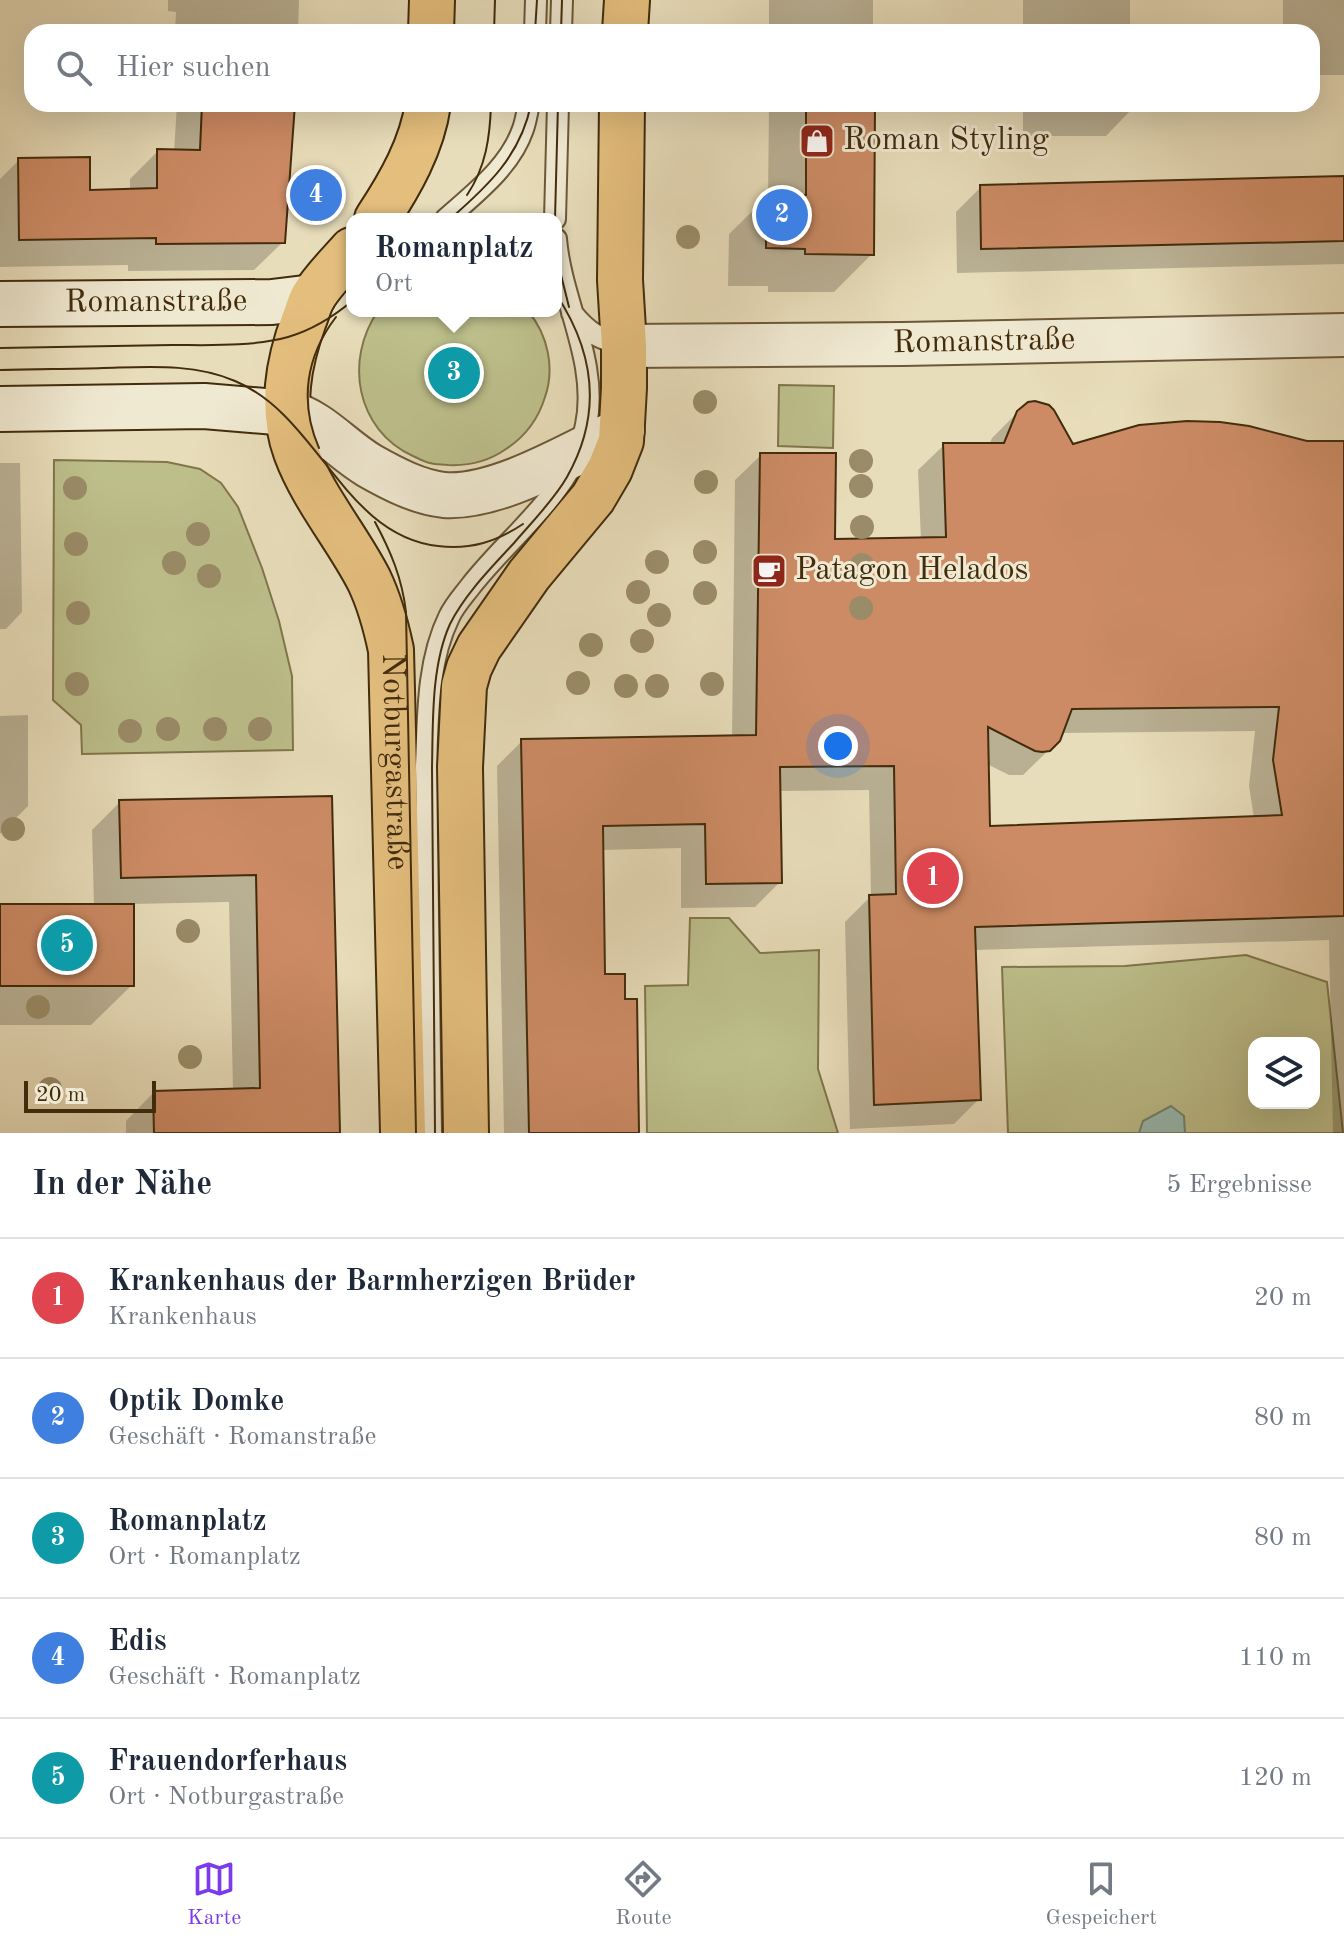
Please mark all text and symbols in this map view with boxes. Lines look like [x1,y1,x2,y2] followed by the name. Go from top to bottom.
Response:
[24,24,1320,112] search box
[52,46,96,90] icon: search
[116,53,271,83] text: Hier suchen
[798,122,836,160] shop icon: Roman Styling
[843,125,1049,157] place label: Roman Styling
[290,165,342,225] pin: 4
[756,185,808,245] pin: 2
[346,213,562,317] popup
[375,234,533,264] text: Romanplatz
[375,271,413,297] text: Ort
[64,286,248,320] street label: Romanstraße
[892,324,1076,360] street label: Romanstraße
[428,343,480,403] pin: 3
[750,552,788,590] cafe icon: Patagon Helados
[795,555,1028,587] place label: Patagon Helados
[375,653,412,871] street label: Notburgastraße
[818,726,858,766] your location
[907,848,959,908] pin: 1
[41,915,93,975] pin: 5
[1248,1037,1320,1109] map controls
[1248,1037,1320,1109] button: layers
[24,1077,156,1113] scale bar
[36,1084,85,1106] text: 20 m
[32,1168,212,1202] text: In der Nähe
[1166,1172,1312,1198] text: 5 Ergebnisse
[108,1267,635,1297] text: Krankenhaus der Barmherzigen Brüder
[50,1285,66,1311] text: 1
[1254,1285,1312,1311] text: 20 m
[108,1304,257,1330] text: Krankenhaus
[108,1387,284,1417] text: Optik Domke
[50,1405,66,1431] text: 2
[1254,1405,1312,1431] text: 80 m
[108,1424,376,1450] text: Geschäft · Romanstraße
[108,1507,266,1537] text: Romanplatz
[50,1525,66,1551] text: 3
[1254,1525,1312,1551] text: 80 m
[108,1544,301,1570] text: Ort · Romanplatz
[108,1627,167,1657] text: Edis
[50,1645,66,1671] text: 4
[1239,1645,1312,1671] text: 110 m
[108,1664,361,1690] text: Geschäft · Romanplatz
[108,1747,347,1777] text: Frauendorferhaus
[50,1765,66,1791] text: 5
[1239,1765,1312,1791] text: 120 m
[108,1784,344,1810] text: Ort · Notburgastraße
[187,1857,241,1932] tab: Karte
[615,1857,672,1932] tab: Route
[1046,1857,1157,1932] tab: Gespeichert

